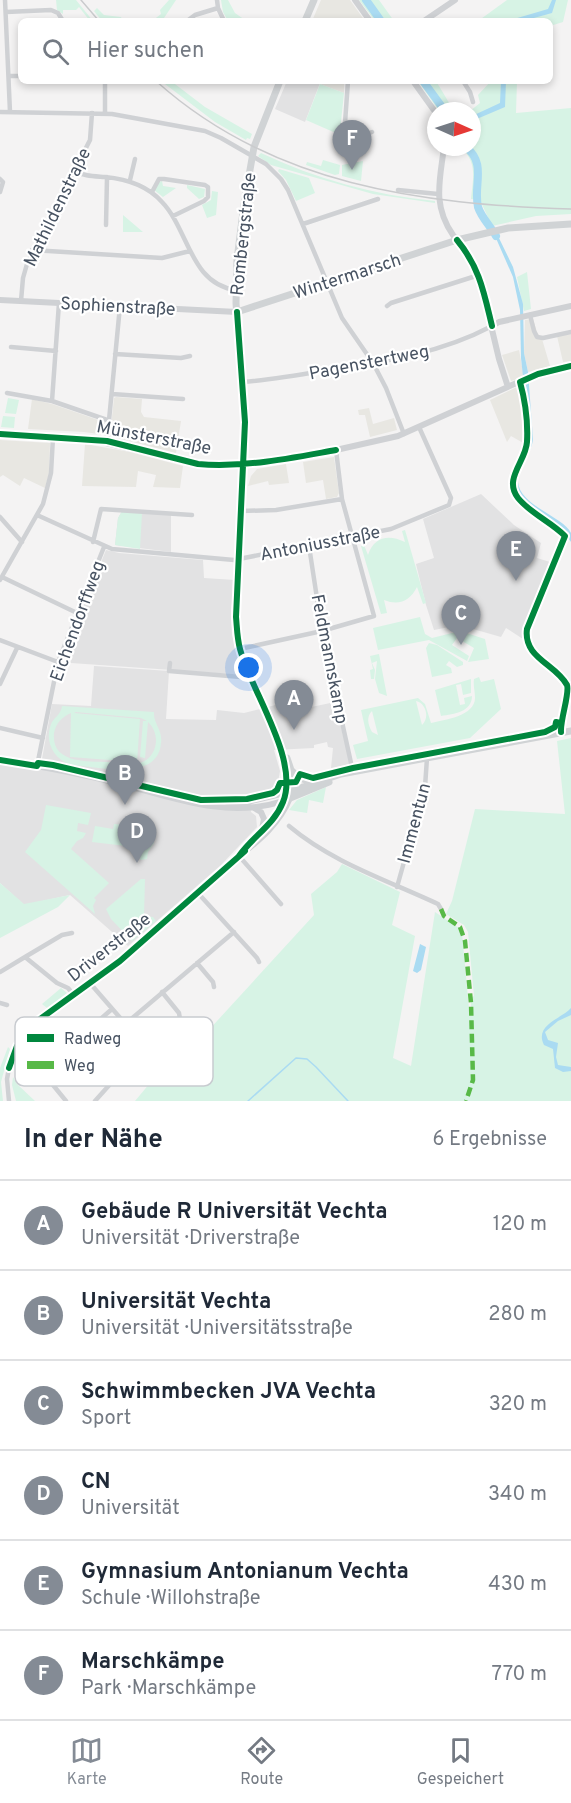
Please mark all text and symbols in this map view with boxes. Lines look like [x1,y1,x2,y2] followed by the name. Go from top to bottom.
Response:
[18,18,553,84] search box
[39,35,72,68] icon: search
[87,38,204,65] text: Hier suchen
[427,102,481,156] north arrow
[332,120,372,170] pin: F
[20,145,97,271] street label: Mathildenstraße
[227,171,262,297] street label: Rombergstraße
[291,249,404,306] street label: Wintermarsch
[60,293,176,322] street label: Sophienstraße
[307,341,431,386] street label: Pagenstertweg
[94,416,213,461] street label: Münsterstraße
[258,522,382,567] street label: Antoniusstraße
[496,532,536,581] pin: E
[46,558,111,685] street label: Eichendorffweg
[305,592,352,726] street label: Feldmannskamp
[442,596,480,645] pin: C
[234,653,263,682] your location
[274,680,314,730] pin: A
[106,756,144,805] pin: B
[394,781,437,866] street label: Immentun
[118,814,156,863] pin: D
[64,908,156,988] street label: Driverstraße
[15,1017,213,1086] legend
[64,1030,121,1050] text: Radweg
[64,1057,95,1077] text: Weg
[24,1124,163,1157] text: In der Nähe
[432,1127,547,1153] text: 6 Ergebnisse
[81,1199,387,1226] text: Gebäude R Universität Vechta
[36,1212,51,1238] text: A
[493,1212,547,1238] text: 120 m
[81,1226,300,1252] text: Universität · Driverstraße
[81,1289,271,1316] text: Universität Vechta
[37,1302,50,1328] text: B
[488,1302,547,1328] text: 280 m
[81,1316,353,1342] text: Universität · Universitätsstraße
[81,1379,376,1406] text: Schwimmbecken JVA Vechta
[37,1392,50,1418] text: C
[489,1392,547,1418] text: 320 m
[81,1406,131,1432] text: Sport
[81,1469,111,1496] text: CN
[36,1482,51,1508] text: D
[488,1482,547,1508] text: 340 m
[81,1496,180,1522] text: Universität
[81,1559,409,1586] text: Gymnasium Antonianum Vechta
[37,1572,50,1598] text: E
[488,1572,547,1598] text: 430 m
[81,1586,261,1612] text: Schule · Willohstraße
[81,1649,224,1676] text: Marschkämpe
[38,1662,49,1688] text: F
[492,1662,547,1688] text: 770 m
[81,1676,256,1702] text: Park · Marschkämpe
[67,1734,107,1790] tab: Karte
[240,1734,283,1790] tab: Route
[417,1734,504,1790] tab: Gespeichert

